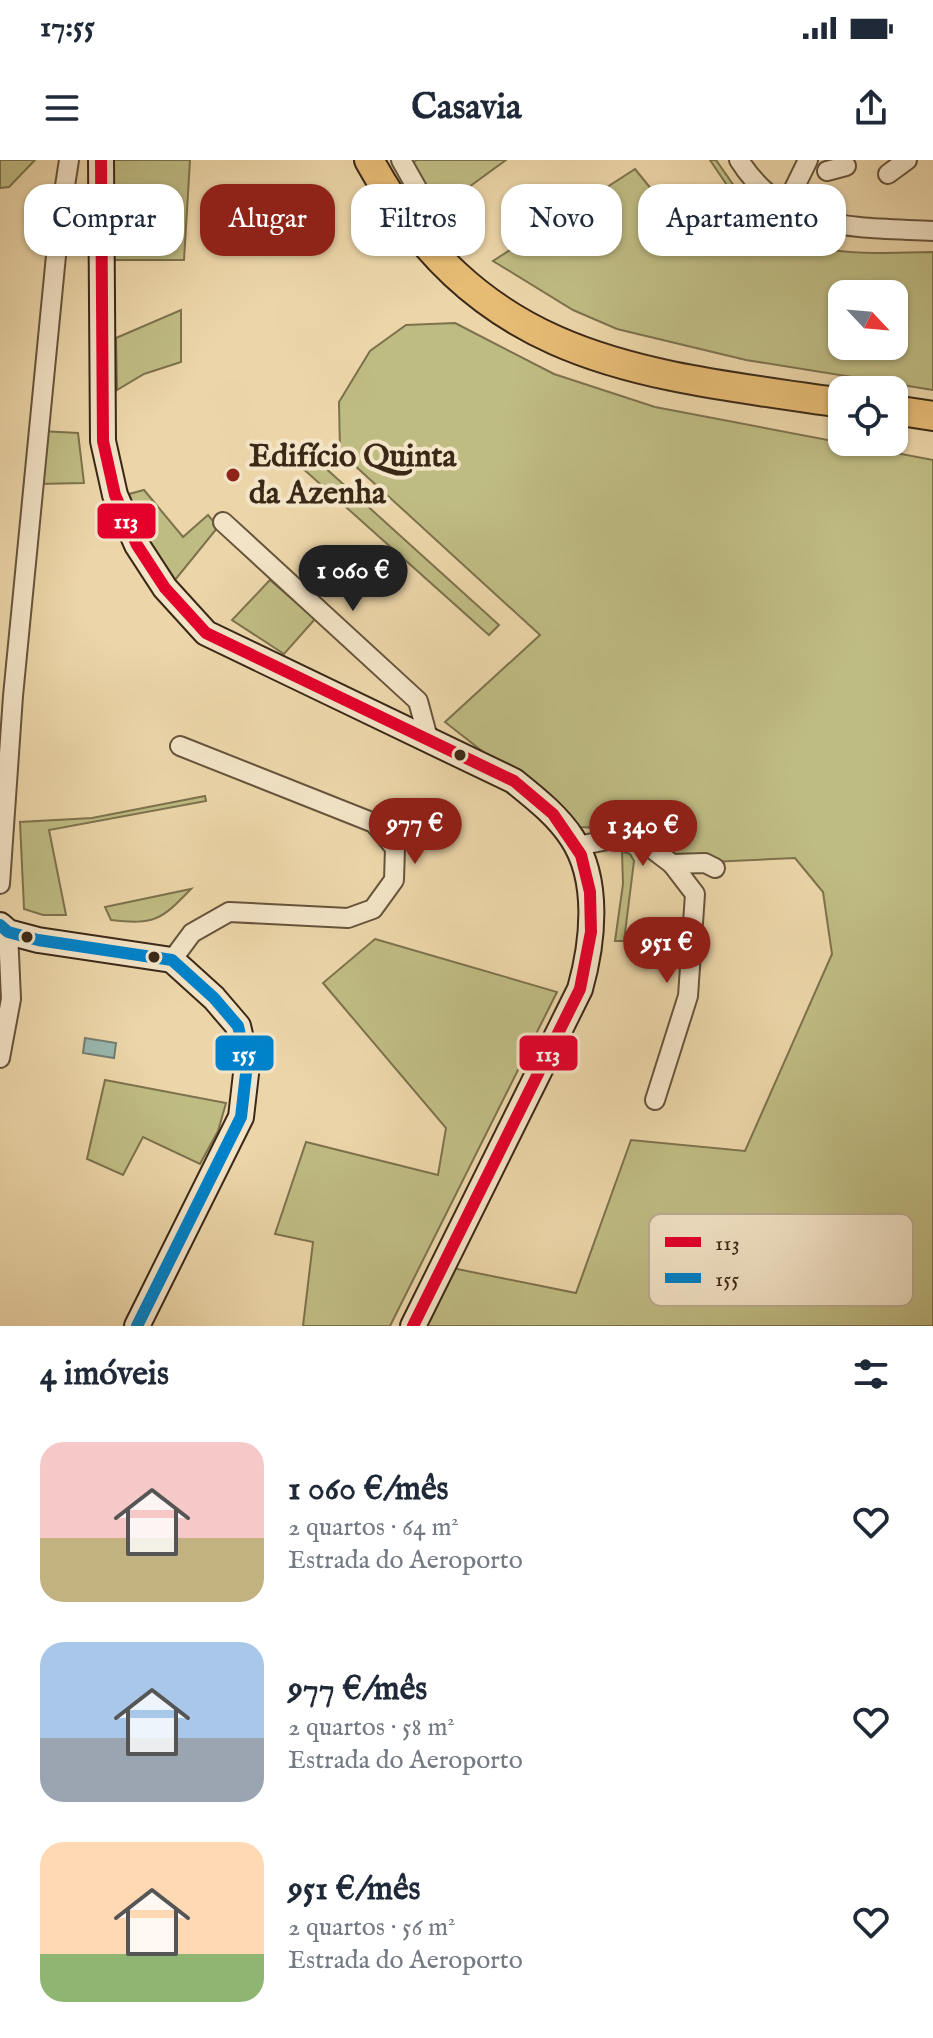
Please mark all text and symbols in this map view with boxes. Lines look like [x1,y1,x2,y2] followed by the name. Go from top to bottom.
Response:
[40,9,95,47] text: 17:55
[411,85,522,131] text: Casavia
[40,86,84,130] icon: menu
[849,86,893,130] icon: share
[24,184,184,256] chip: Comprar
[200,184,335,256] chip: Alugar
[351,184,485,256] chip: Filtros
[501,184,622,256] chip: Novo
[638,184,846,256] chip: Apartamento
[828,280,908,360] north arrow
[828,280,908,456] map controls
[828,376,908,456] button: locate
[249,437,458,515] place label: Edifício Quinta da Azenha
[224,466,242,484] marker: Edifício Quinta da Azenha
[96,502,157,540] line badge: 113
[114,508,138,536] text: 113
[279,545,427,613] pin: 1 060 €
[317,554,389,587] text: 1 060 €
[452,747,468,763] unlabelled marker
[359,798,471,866] pin: 977 €
[569,800,717,868] pin: 1 340 €
[387,807,443,840] text: 977 €
[607,809,679,842] text: 1 340 €
[611,917,723,985] pin: 951 €
[641,926,693,959] text: 951 €
[19,929,35,945] unlabelled marker
[146,949,162,965] unlabelled marker
[214,1034,275,1072] line badge: 155
[518,1034,579,1072] line badge: 113
[232,1041,256,1069] text: 155
[536,1041,560,1069] text: 113
[649,1214,913,1306] legend
[715,1230,740,1258] text: 113
[715,1266,739,1294] text: 155
[849,1352,893,1396] icon: filters
[40,1353,169,1396] text: 4 imóveis
[288,1468,448,1511] text: 1 060 €/mês
[104,1474,200,1570] icon: home
[849,1500,893,1544] icon: heart
[288,1511,459,1544] text: 2 quartos · 64 m²
[288,1544,523,1577] text: Estrada do Aeroporto
[288,1668,427,1711] text: 977 €/mês
[104,1674,200,1770] icon: home
[849,1700,893,1744] icon: heart
[288,1711,455,1744] text: 2 quartos · 58 m²
[288,1744,523,1777] text: Estrada do Aeroporto
[288,1868,420,1911] text: 951 €/mês
[104,1874,200,1970] icon: home
[849,1900,893,1944] icon: heart
[288,1911,455,1944] text: 2 quartos · 56 m²
[288,1944,523,1977] text: Estrada do Aeroporto

